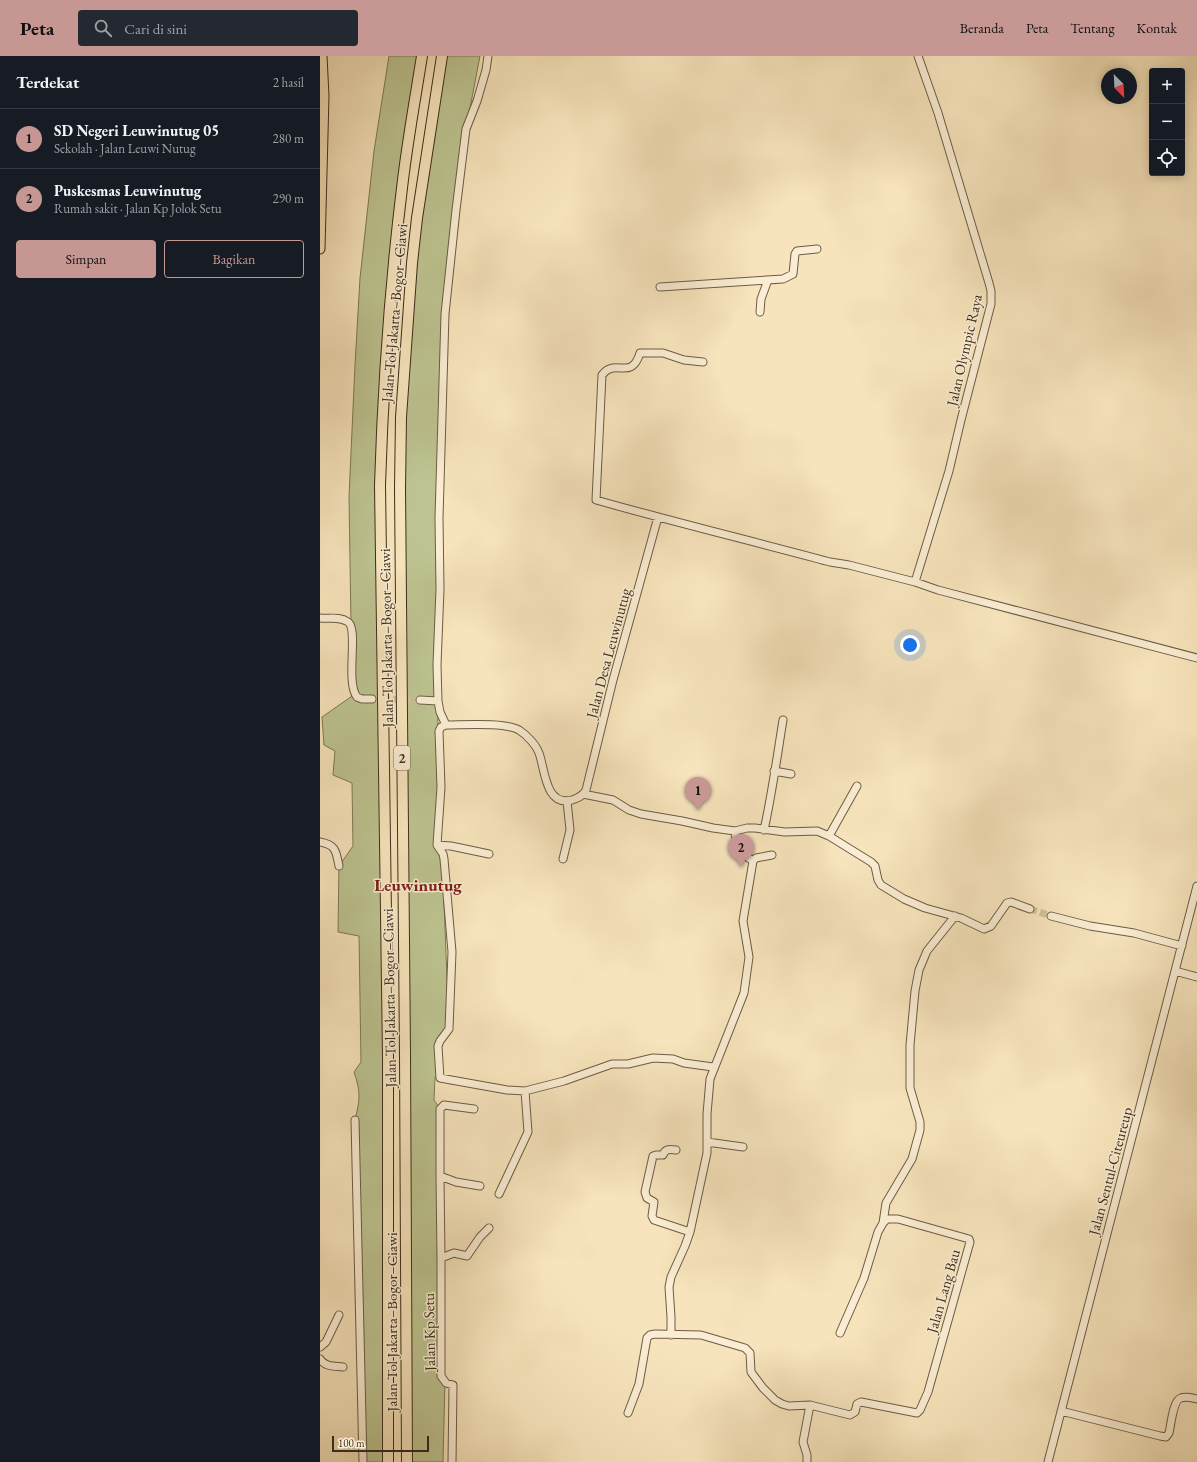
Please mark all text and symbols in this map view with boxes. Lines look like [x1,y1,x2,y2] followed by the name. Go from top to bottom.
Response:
[78,10,358,46] search box
[20,16,54,41] text: Peta
[92,17,114,39] icon: search
[124,19,187,38] text: Cari di sini
[960,19,1004,37] text: Beranda
[1026,19,1048,37] text: Peta
[1070,19,1115,37] text: Tentang
[1137,19,1177,37] text: Kontak
[1101,68,1137,104] north arrow
[1149,68,1185,176] map controls
[1149,68,1185,104] button: +
[16,71,79,93] text: Terdekat
[273,74,304,91] text: 2 hasil
[1149,104,1185,140] button: −
[54,121,219,140] text: SD Negeri Leuwinutug 05
[26,130,32,147] text: 1
[273,130,304,147] text: 280 m
[54,140,196,157] text: Sekolah · Jalan Leuwi Nutug
[1149,140,1185,176] button: locate
[54,181,201,200] text: Puskesmas Leuwinutug
[26,190,32,207] text: 2
[273,190,304,207] text: 290 m
[54,200,222,217] text: Rumah sakit · Jalan Kp Jolok Setu
[377,223,411,405] street label: Jalan Tol Jakarta–Bogor–Ciawi
[16,240,156,278] button: Simpan
[164,240,304,278] button: Bagikan
[941,292,986,410] street label: Jalan Olympic Raya
[375,548,397,730] street label: Jalan Tol Jakarta–Bogor–Ciawi
[581,585,635,722] street label: Jalan Desa Leuwinutug
[900,635,920,655] your location
[394,746,410,770] road number: 2
[685,777,711,810] pin: 1
[728,834,754,867] pin: 2
[374,874,462,896] district label: Leuwinutug
[378,908,400,1090] street label: Jalan Tol Jakarta–Bogor–Ciawi
[1083,1105,1136,1239] street label: Jalan Sentul-Citeureup
[382,1232,401,1414] street label: Jalan Tol Jakarta–Bogor–Ciawi
[921,1247,964,1337] street label: Jalan Lang Bau
[419,1293,439,1373] street label: Jalan Kp Setu
[332,1434,429,1453] scale bar
[338,1436,365,1450] text: 100 m

